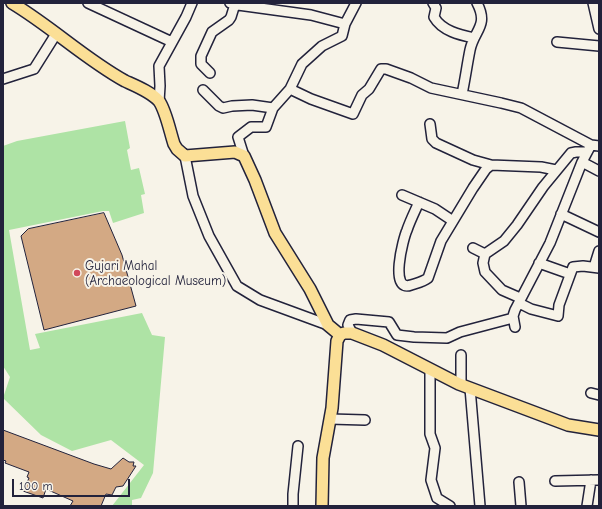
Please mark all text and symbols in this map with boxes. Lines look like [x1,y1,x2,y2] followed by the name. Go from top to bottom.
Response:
[85,258,226,289] place label: Gujari Mahal (Archaeological Museum)
[72,268,82,278] marker: Gujari Mahal (Archaeological Museum)
[14,471,132,497] scale bar
[19,479,52,493] text: 100 m

